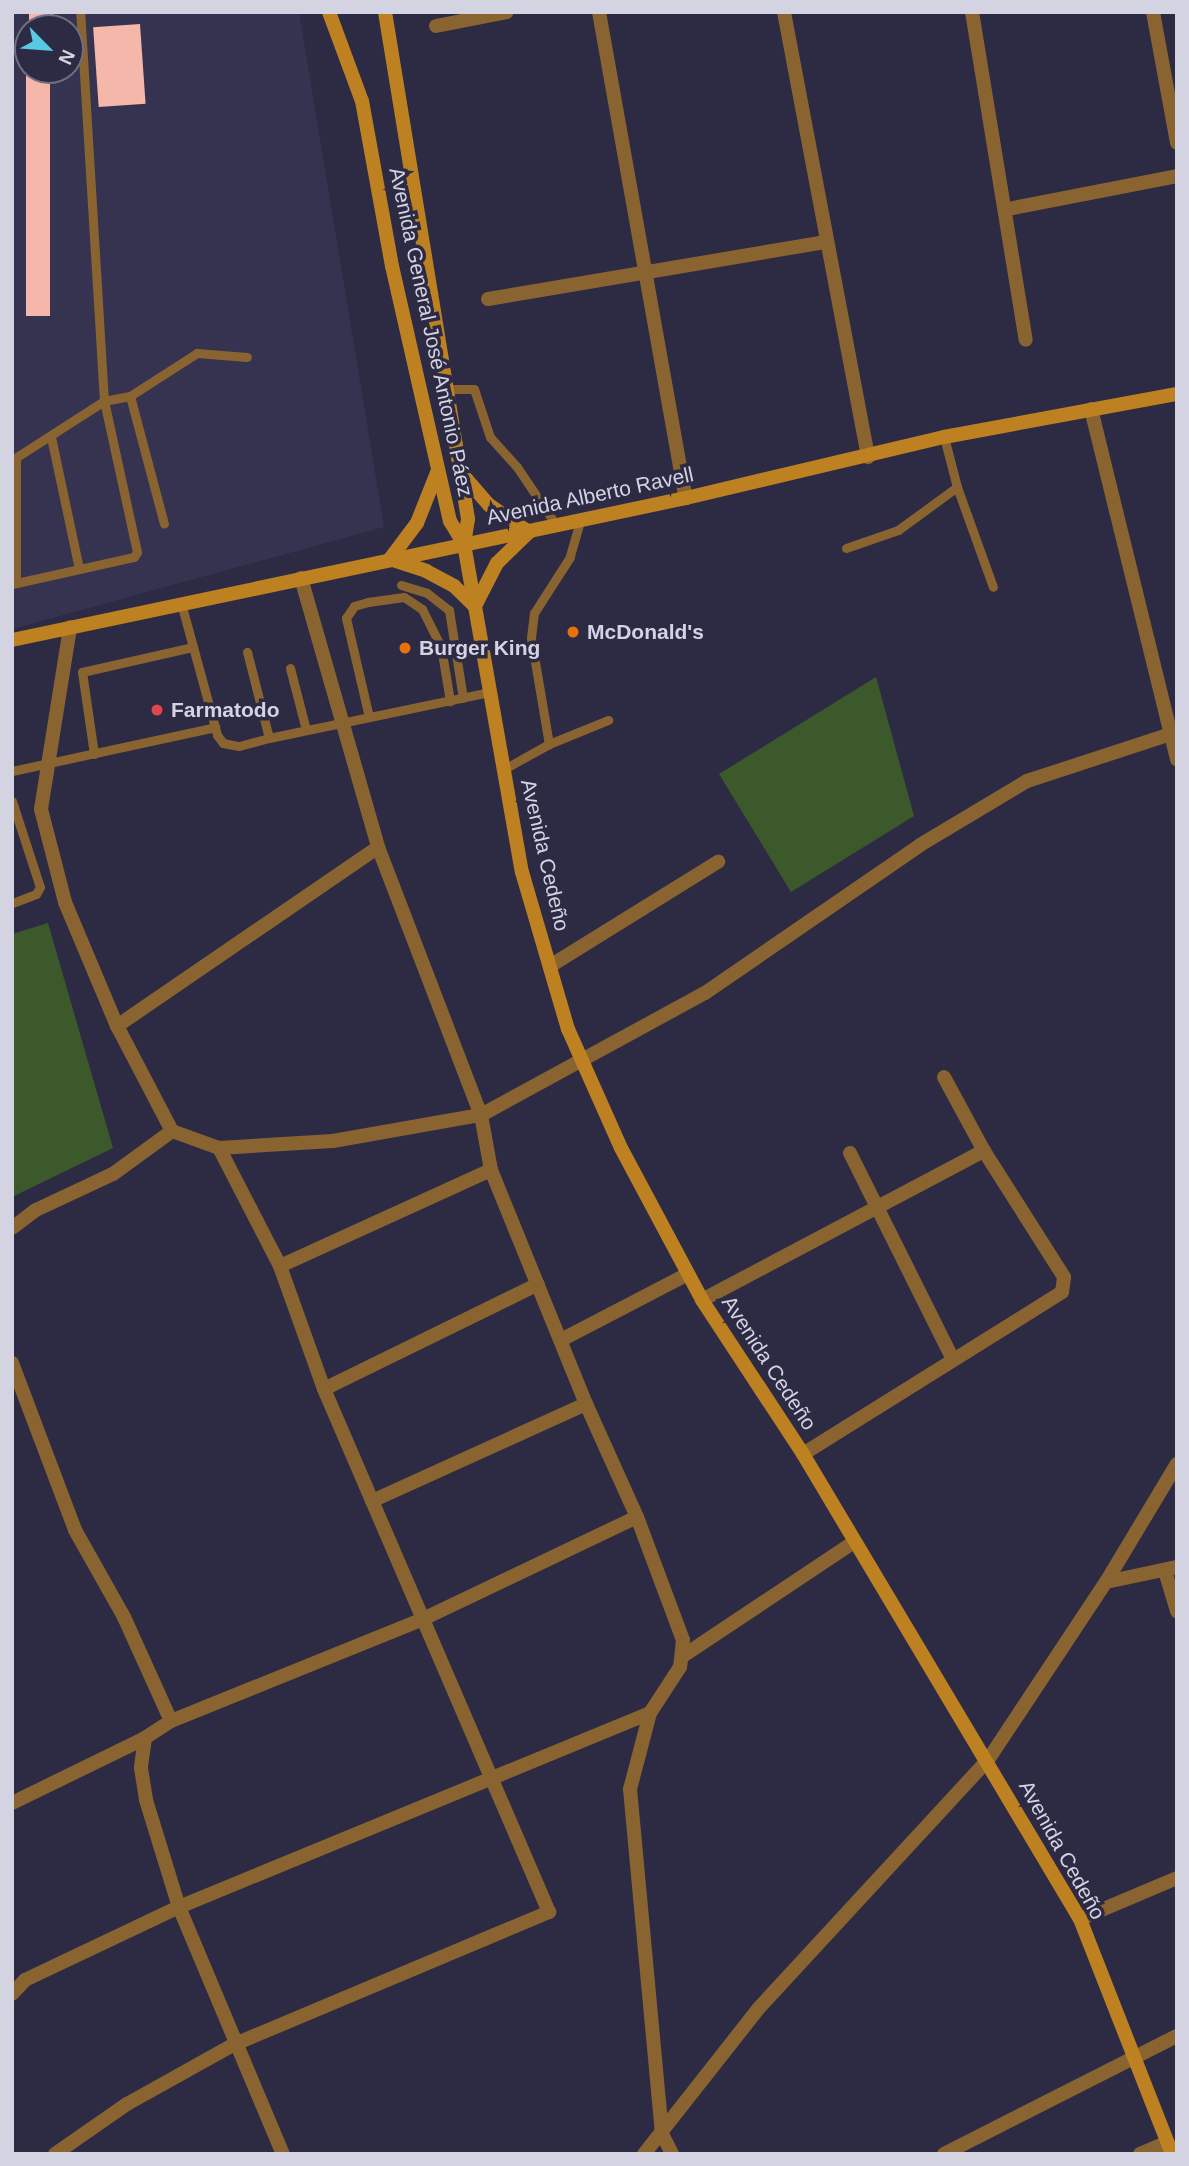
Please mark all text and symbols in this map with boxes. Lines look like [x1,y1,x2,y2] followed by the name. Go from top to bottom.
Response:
[14,14,84,84] north arrow
[54,47,79,68] text: N
[384,165,478,499] street label: Avenida General José Antonio Páez
[484,462,696,530] street label: Avenida Alberto Ravell
[587,619,704,645] place label: McDonald's
[565,624,581,640] marker: McDonald's
[419,635,540,661] place label: Burger King
[397,640,413,656] marker: Burger King
[171,697,280,723] place label: Farmatodo
[149,702,165,718] marker: Farmatodo
[515,777,575,933] street label: Avenida Cedeño
[716,1291,822,1435] street label: Avenida Cedeño
[1013,1776,1111,1924] street label: Avenida Cedeño

